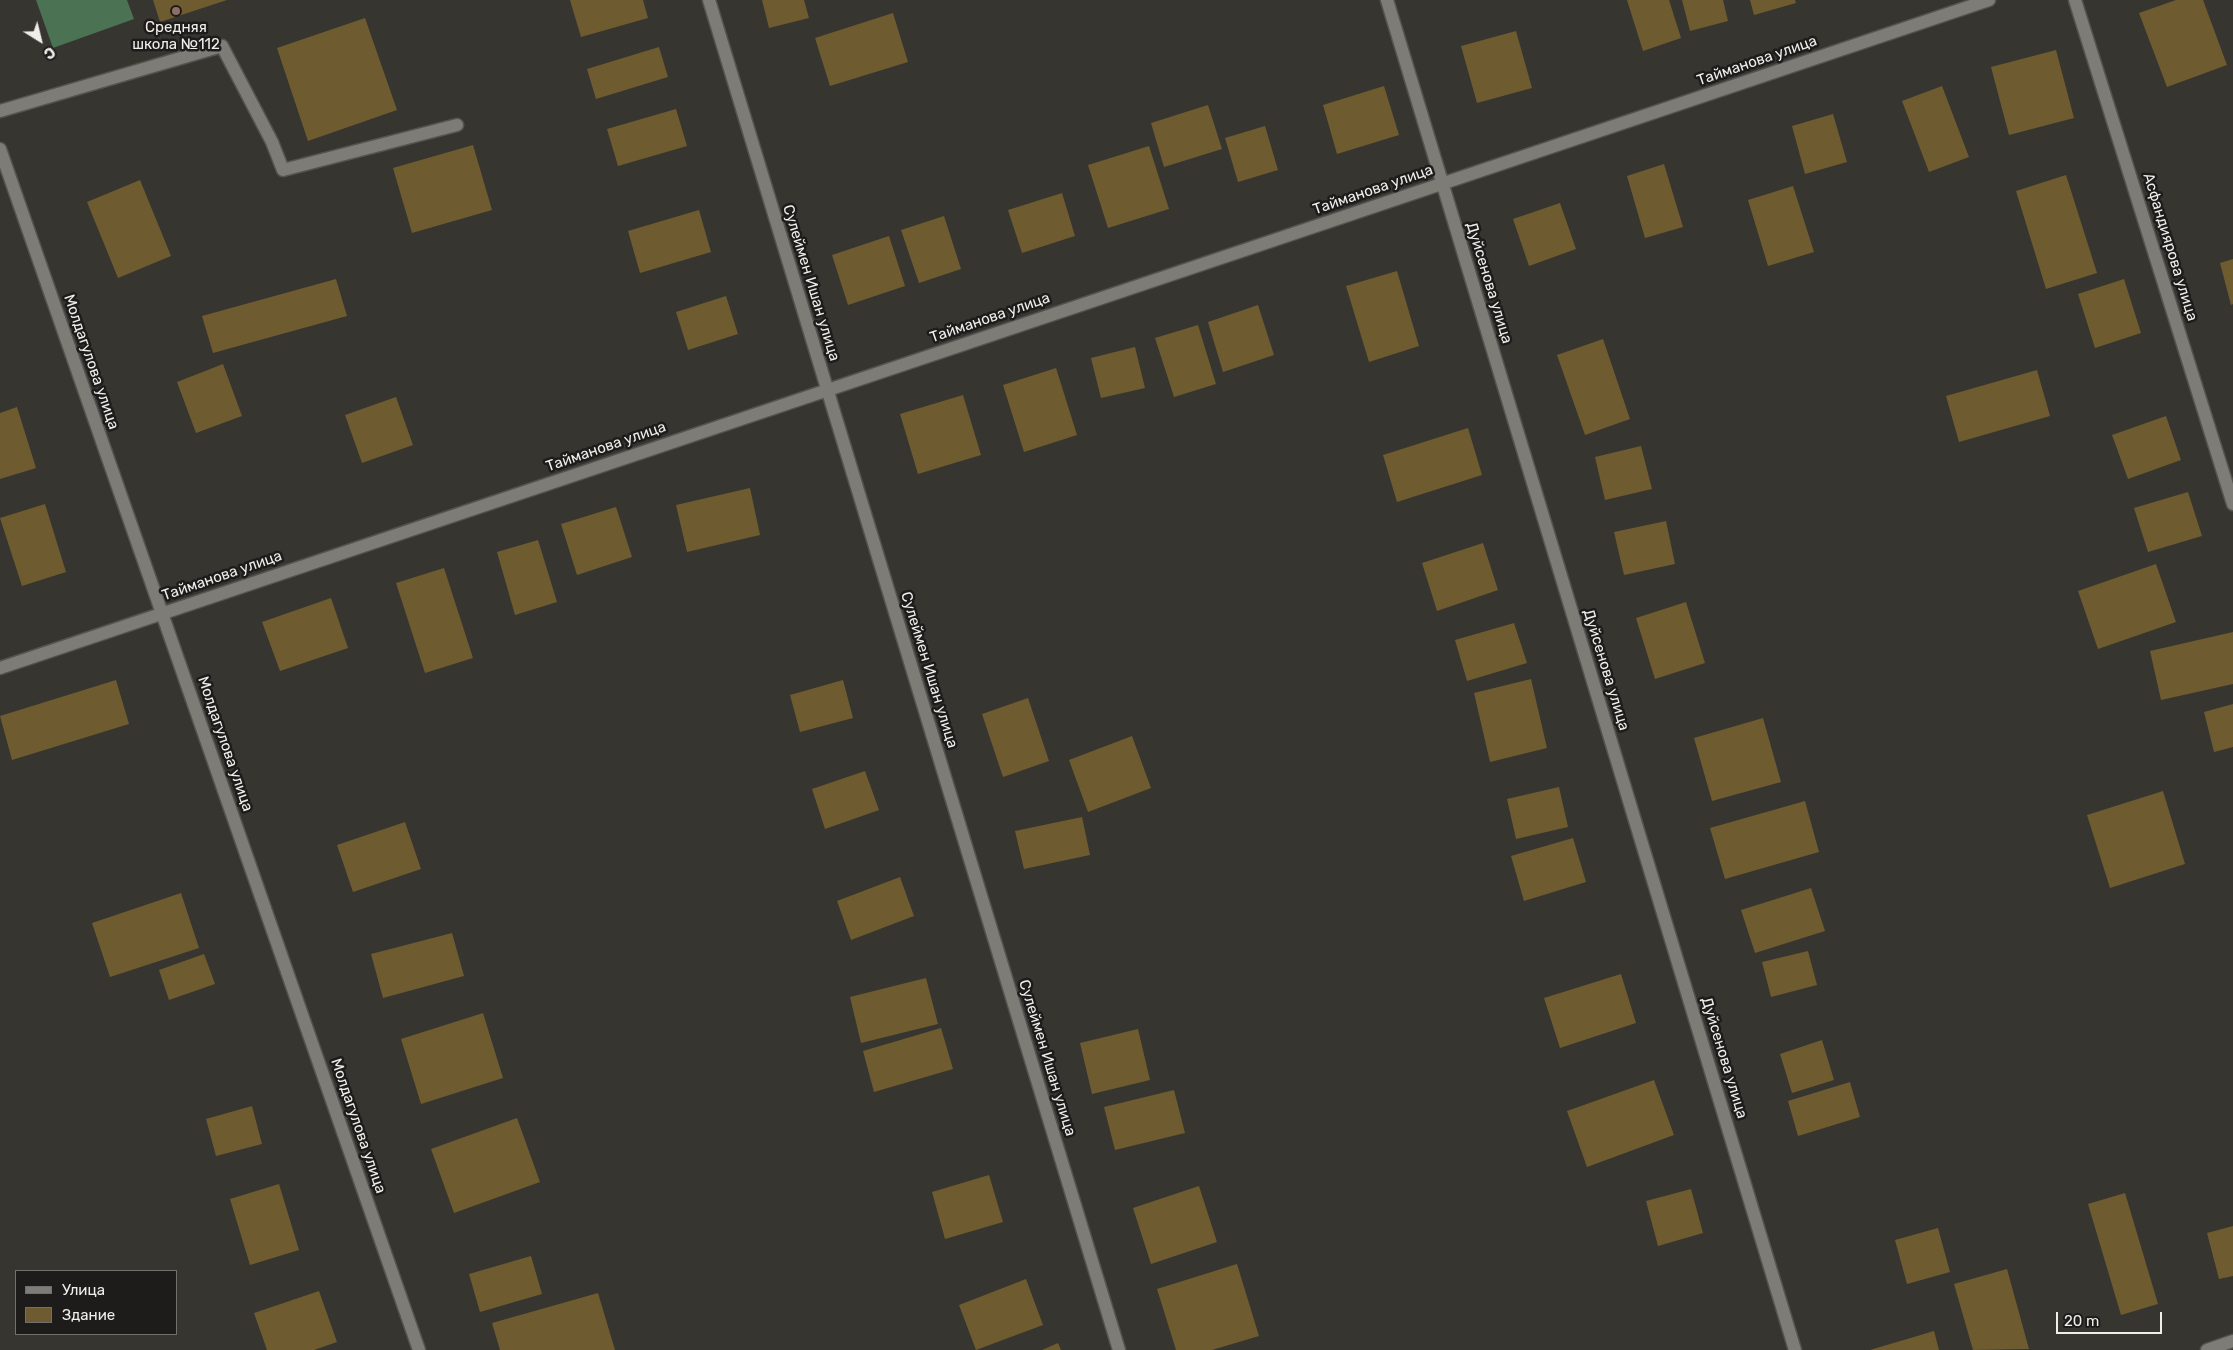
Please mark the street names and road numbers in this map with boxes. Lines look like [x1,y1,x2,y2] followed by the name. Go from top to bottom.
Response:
[1695,32,1819,90] street label: Тайманова улица
[1311,161,1435,219] street label: Тайманова улица
[2139,171,2201,323] street label: Асфандиярова улица
[779,203,843,363] street label: Сулеймен Ишан улица
[1462,220,1516,346] street label: Дуйсенова улица
[928,289,1052,347] street label: Тайманова улица
[59,292,123,432] street label: Молдагулова улица
[544,418,668,476] street label: Тайманова улица
[160,547,284,605] street label: Тайманова улица
[897,590,961,750] street label: Сулеймен Ишан улица
[1579,607,1633,733] street label: Дуйсенова улица
[193,674,257,814] street label: Молдагулова улица
[1015,978,1079,1138] street label: Сулеймен Ишан улица
[1697,995,1751,1121] street label: Дуйсенова улица
[326,1056,390,1196] street label: Молдагулова улица

